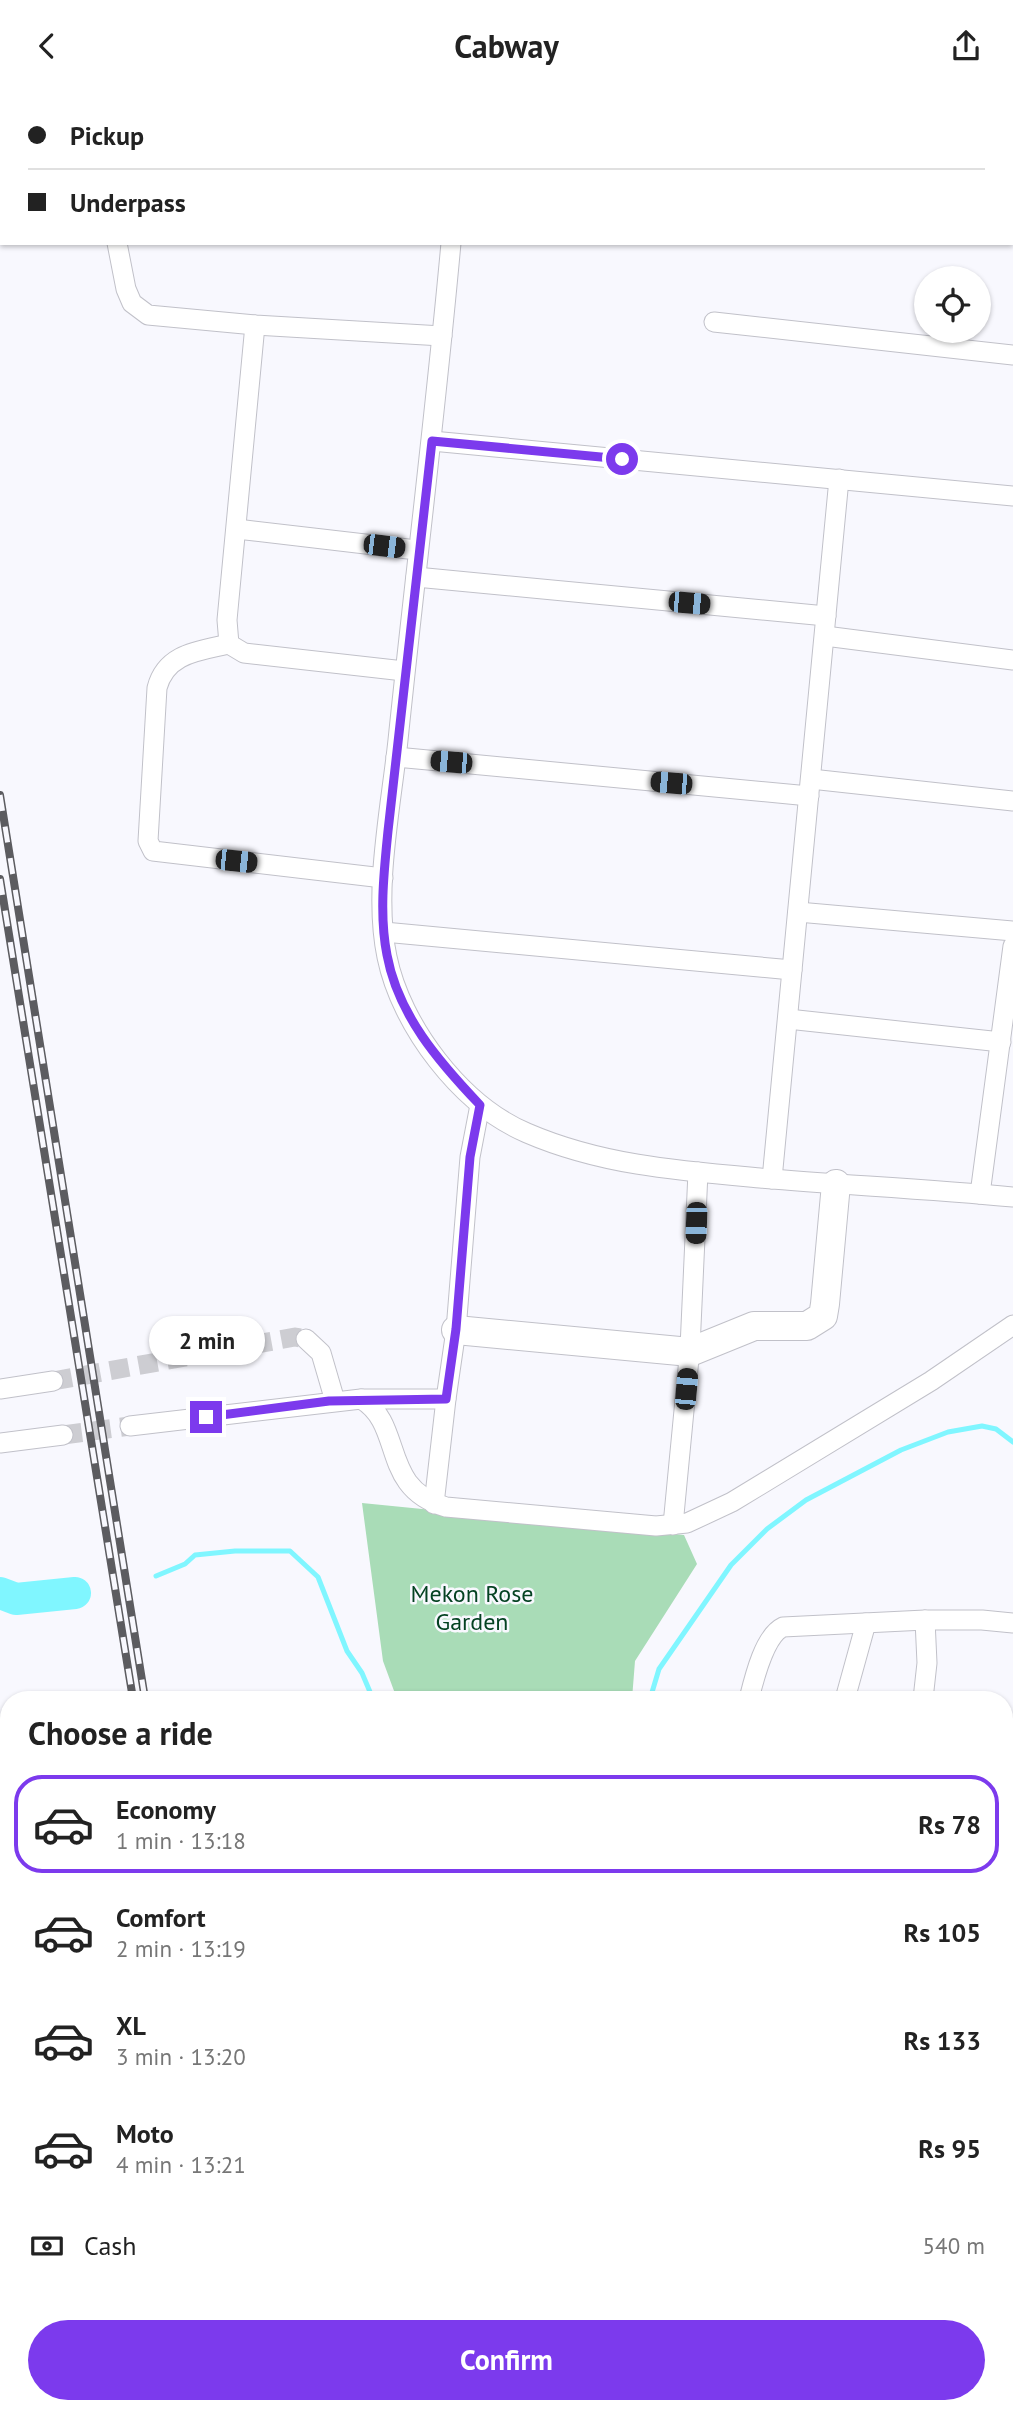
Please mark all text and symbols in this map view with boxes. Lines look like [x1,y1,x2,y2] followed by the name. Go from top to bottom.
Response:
[454,25,559,67] text: Cabway
[28,27,66,65] icon: back
[947,27,985,65] icon: share
[70,119,144,152] text: Pickup
[70,186,186,219] text: Underpass
[914,266,991,343] map controls
[914,266,991,343] button: locate
[606,443,638,475] route start
[362,533,407,559] car
[668,591,711,615] car
[430,750,473,774] car
[650,771,693,795] car
[215,848,258,874] car
[685,1202,708,1244] car
[148,1315,264,1365] callout: 2 min
[179,1326,235,1355] text: 2 min
[674,1367,699,1411] car
[190,1401,222,1433] route end
[410,1578,534,1637] park label: Mekon Rose Garden
[28,1712,213,1754] text: Choose a ride
[32,1793,95,1856] icon: car
[116,1793,216,1826] text: Economy
[918,1808,981,1841] text: Rs 78
[116,1826,246,1855] text: 1 min · 13:18
[32,1901,95,1964] icon: car
[116,1901,206,1934] text: Comfort
[904,1916,981,1949] text: Rs 105
[116,1934,246,1963] text: 2 min · 13:19
[32,2009,95,2072] icon: car
[116,2009,146,2042] text: XL
[904,2024,981,2057] text: Rs 133
[116,2042,246,2071] text: 3 min · 13:20
[32,2117,95,2180] icon: car
[116,2117,174,2150] text: Moto
[918,2132,981,2165] text: Rs 95
[116,2150,246,2179] text: 4 min · 13:21
[28,2227,66,2265] icon: cash
[84,2229,136,2262] text: Cash
[923,2231,985,2260] text: 540 m
[28,2320,985,2400] button: Confirm

